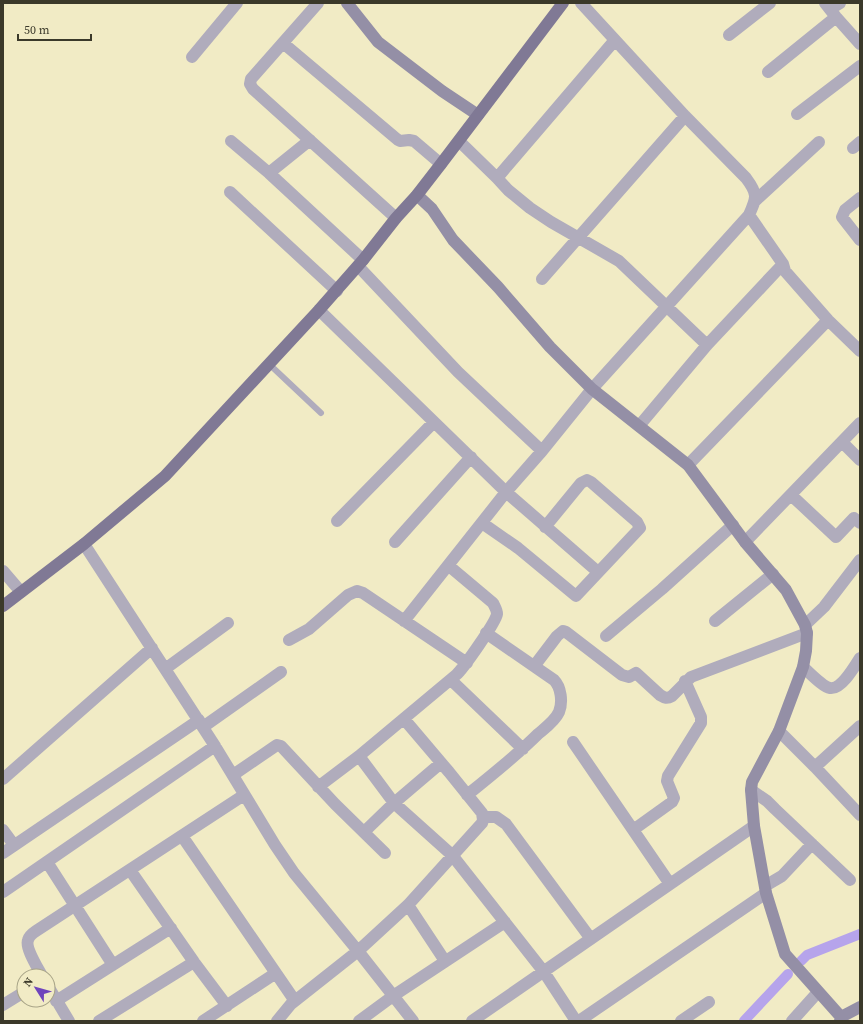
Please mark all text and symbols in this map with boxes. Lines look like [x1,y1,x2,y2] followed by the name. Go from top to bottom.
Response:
[18,16,91,42] scale bar
[24,22,50,38] text: 50 m
[16,968,56,1008] north arrow
[20,975,37,990] text: N

